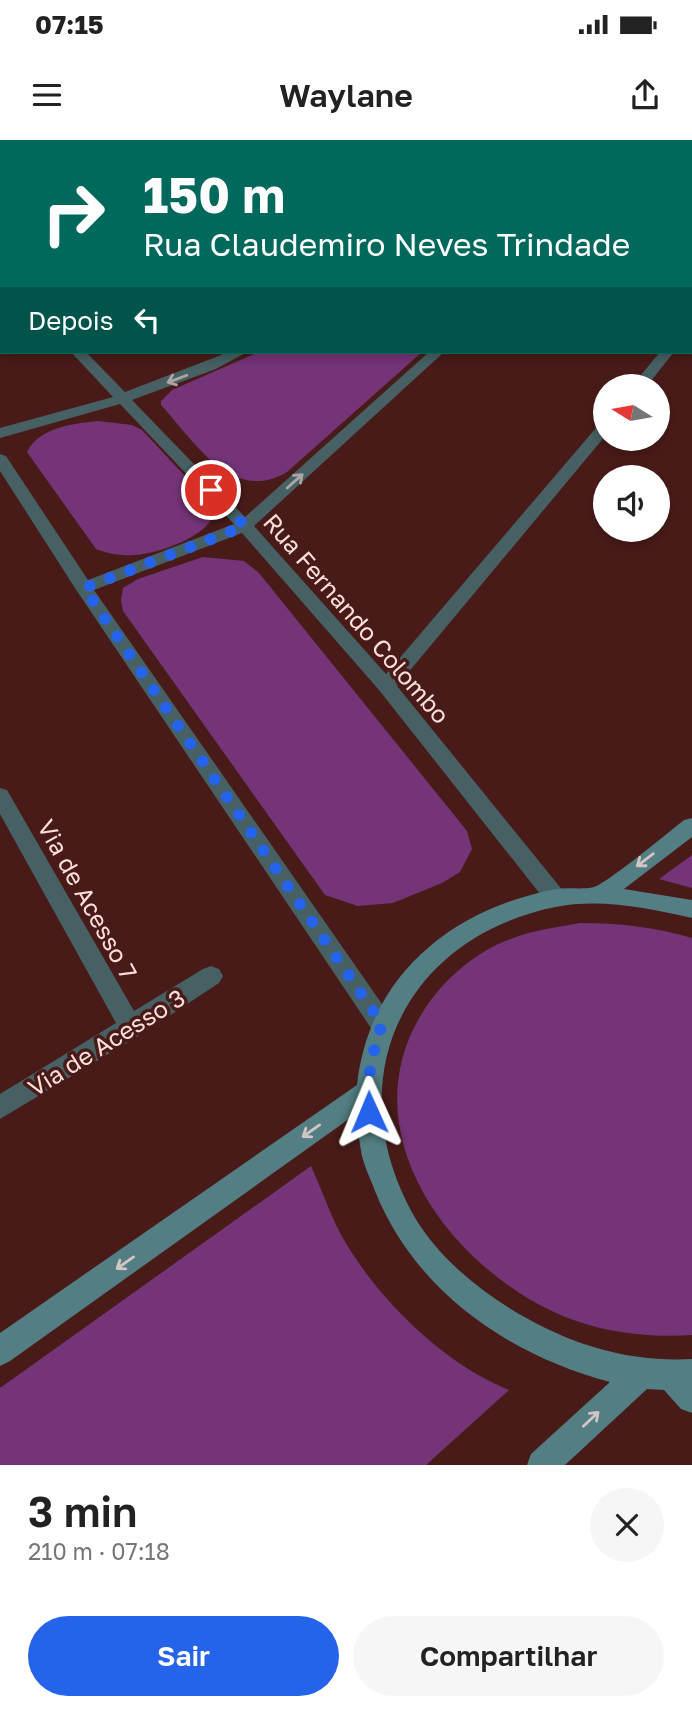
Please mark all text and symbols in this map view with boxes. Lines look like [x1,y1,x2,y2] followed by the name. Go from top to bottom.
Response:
[35,9,104,40] text: 07:15
[28,76,66,114] icon: menu
[279,76,413,114] text: Waylane
[626,76,664,114] icon: share
[143,165,285,224] text: 150 m
[28,168,119,259] icon: right
[143,225,630,263] text: Rua Claudemiro Neves Trindade
[128,301,166,339] icon: left
[28,305,114,336] text: Depois
[167,374,189,386] one-way arrow
[593,374,670,452] north arrow
[593,374,670,542] map controls
[181,460,241,520] pin
[593,465,670,542] button: sound
[192,471,230,509] icon: arrive
[286,473,304,489] one-way arrow
[258,507,456,729] street label: Rua Fernando Colombo
[32,814,144,984] street label: Via de Acesso 7
[636,852,655,867] one-way arrow
[22,982,190,1102] street label: Via de Acesso 3
[332,1075,406,1149] position arrow
[302,1124,321,1138] one-way arrow
[116,1256,135,1270] one-way arrow
[582,1411,599,1428] one-way arrow
[28,1486,137,1536] text: 3 min
[590,1488,664,1562] button: close
[28,1537,170,1565] text: 210 m · 07:18
[28,1616,339,1696] button: Sair
[353,1616,664,1696] button: Compartilhar

